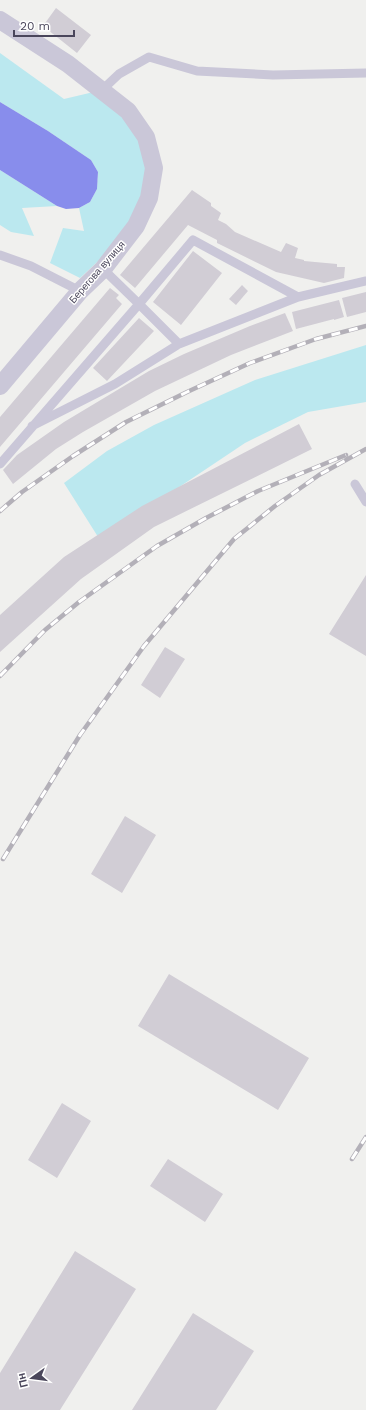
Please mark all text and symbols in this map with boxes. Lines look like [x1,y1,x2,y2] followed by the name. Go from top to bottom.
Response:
[14,12,74,38] scale bar
[20,19,50,33] text: 20 m
[67,239,127,305] street label: Берегова вулиця
[12,1358,52,1398] north arrow
[15,1372,31,1389] text: Пн

